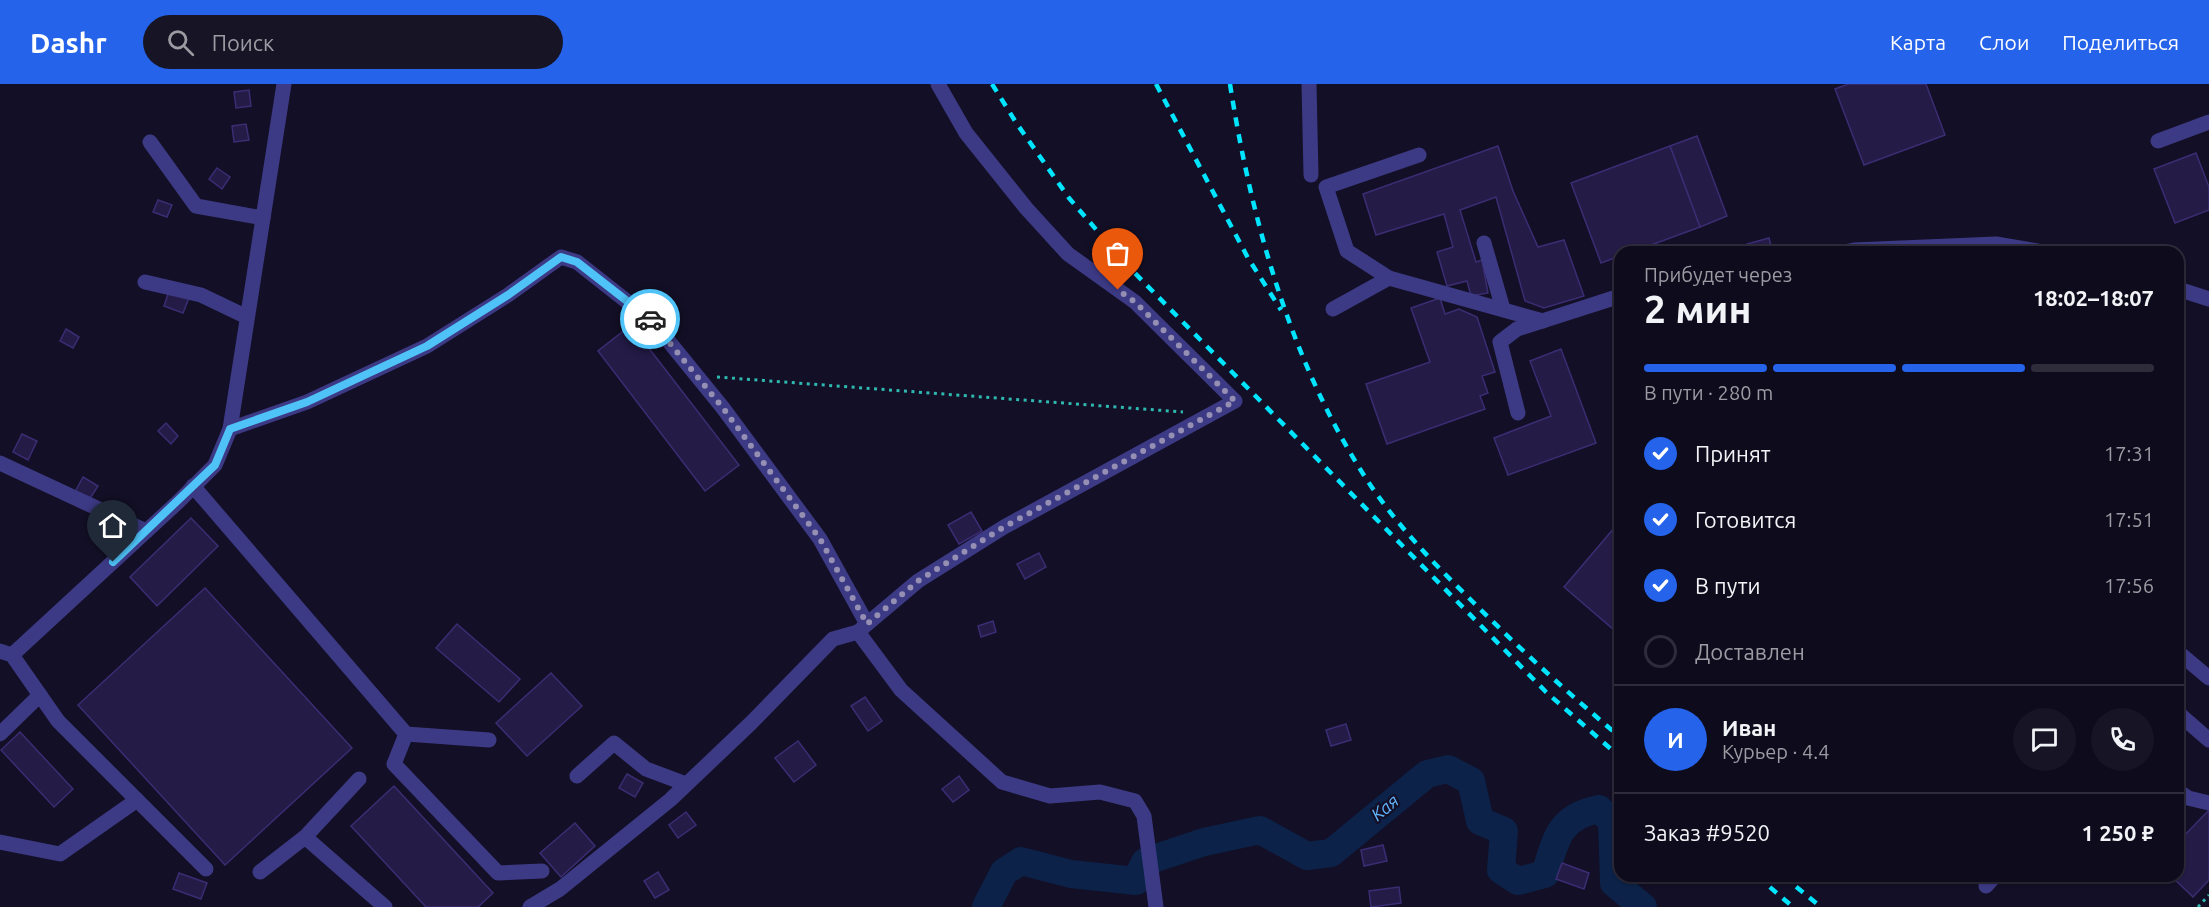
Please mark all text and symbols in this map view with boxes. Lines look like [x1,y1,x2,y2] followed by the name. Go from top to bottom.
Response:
[143,15,563,69] search box
[164,26,197,59] icon: search
[30,27,107,58] text: Dashr
[212,30,274,55] text: Поиск
[1890,30,1946,54] text: Карта
[1979,30,2029,54] text: Слои
[2062,30,2179,54] text: Поделиться
[1092,228,1143,290] pin
[1101,237,1134,270] icon: bag
[1644,263,1792,286] text: Прибудет через
[2033,285,2154,310] text: 18:02–18:07
[1644,287,1752,330] text: 2 мин
[620,289,680,349] courier
[634,303,667,336] icon: car
[1644,381,1773,404] text: В пути · 280 m
[1644,437,1677,470] icon: check
[1695,441,1771,466] text: Принят
[2104,442,2154,465] text: 17:31
[87,500,138,562] pin
[1644,503,1677,536] icon: check
[1695,507,1796,532] text: Готовится
[2104,508,2154,531] text: 17:51
[96,509,129,542] icon: home
[1644,569,1677,602] icon: check
[1695,573,1761,598] text: В пути
[2104,574,2154,597] text: 17:56
[1695,639,1805,664] text: Доставлен
[2013,708,2076,771] button: chat
[2091,708,2154,771] button: phone
[1722,715,1776,740] text: Иван
[1667,727,1684,752] text: И
[1722,740,1829,763] text: Курьер · 4.4
[1367,790,1402,824] water label: Кая
[1644,820,1770,845] text: Заказ #9520
[2082,820,2154,845] text: 1 250 ₽

